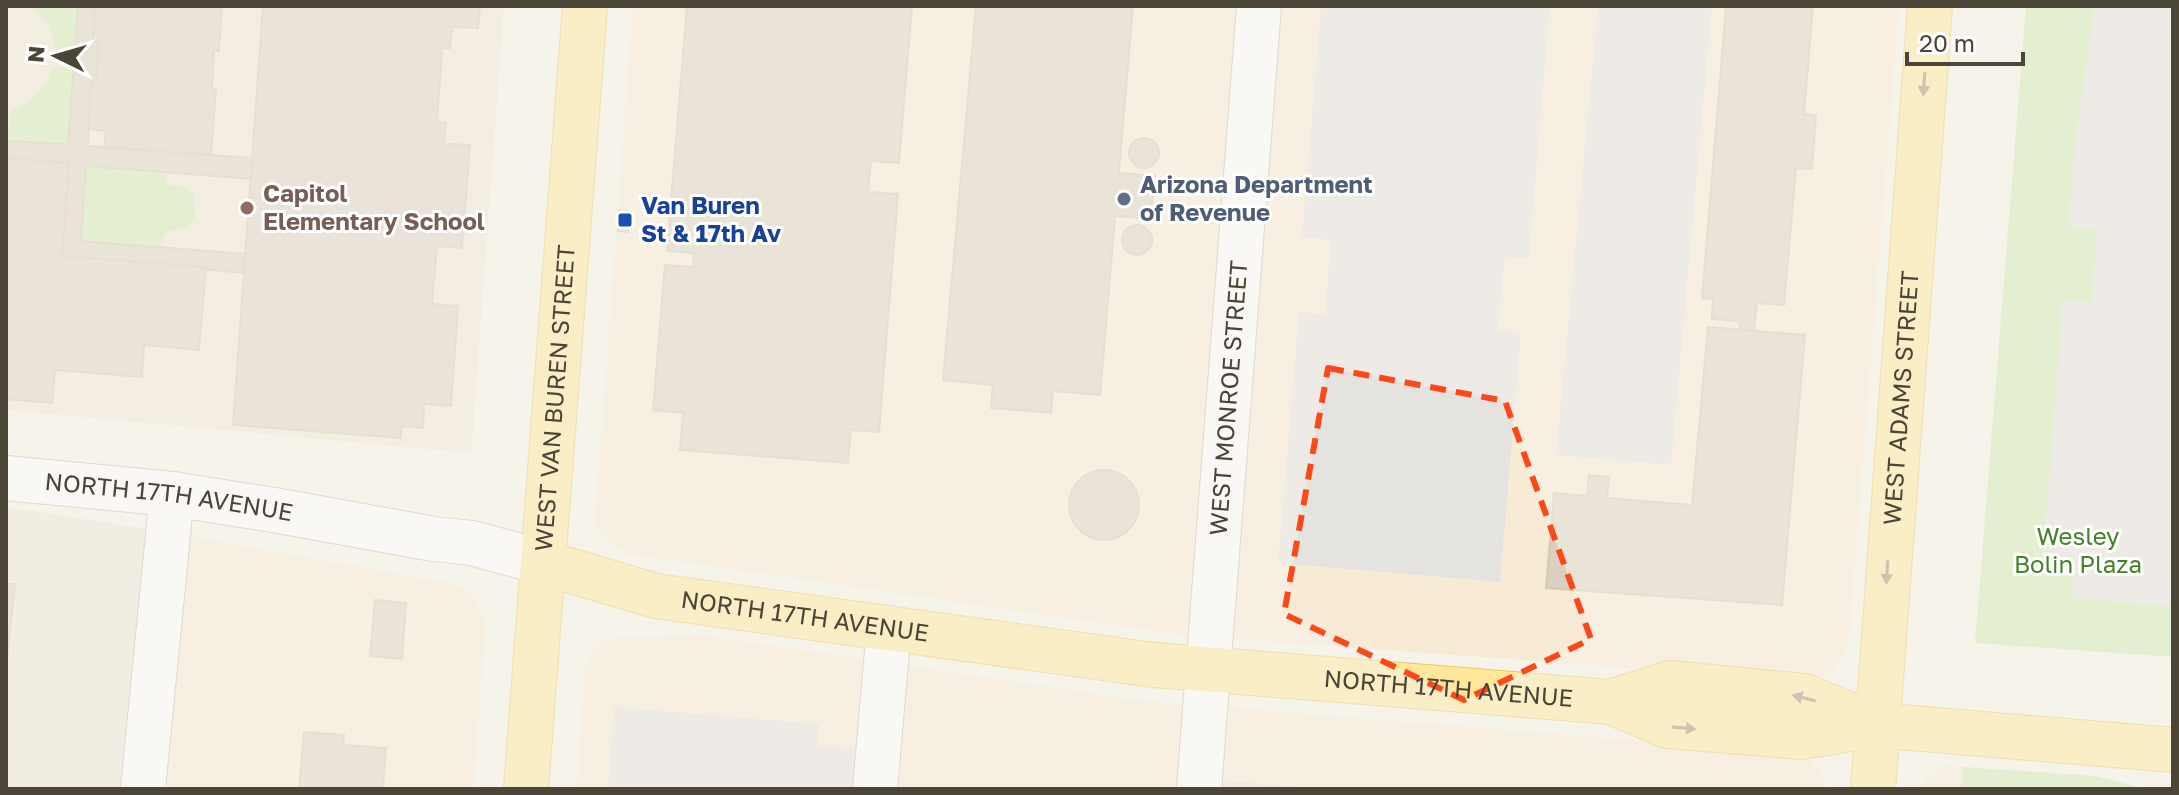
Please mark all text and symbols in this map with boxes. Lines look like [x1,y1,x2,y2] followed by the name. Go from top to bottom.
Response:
[16,16,96,96] north arrow
[1907,16,2023,66] scale bar
[1919,28,1975,57] text: 20 m
[21,45,50,64] text: N
[1917,72,1930,97] one-way arrow
[1140,169,1373,226] place label: Arizona Department of Revenue
[263,178,485,235] place label: Capitol Elementary School
[641,190,782,247] place label: Van Buren St & 17th Av
[1115,190,1133,208] marker: Arizona Department of Revenue
[238,199,256,217] marker: Capitol Elementary School
[616,211,634,229] marker: Van Buren St & 17th Av
[528,243,580,552] street label: WEST VAN BUREN STREET
[1202,259,1252,537] street label: WEST MONROE STREET
[1876,270,1924,526] street label: WEST ADAMS STREET
[44,466,295,526] street label: NORTH 17TH AVENUE
[2014,521,2142,578] park label: Wesley Bolin Plaza
[1880,560,1893,585] one-way arrow
[679,584,931,647] street label: NORTH 17TH AVENUE
[1323,663,1574,712] street label: NORTH 17TH AVENUE
[1791,691,1816,703] one-way arrow
[1672,722,1697,735] one-way arrow

